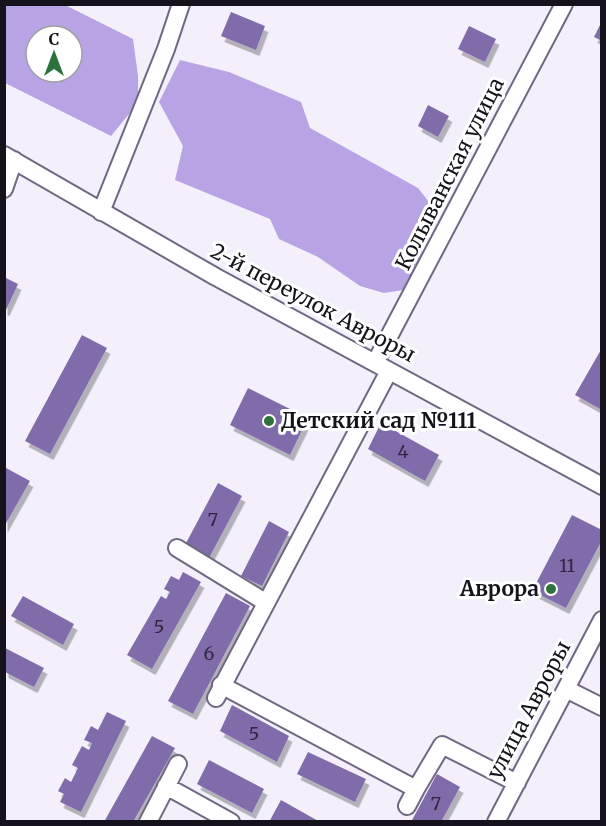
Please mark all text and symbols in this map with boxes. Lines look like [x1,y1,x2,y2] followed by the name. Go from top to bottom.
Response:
[24,24,84,84] north arrow
[49,29,59,49] text: С
[389,73,510,275] street label: Колыванская улица
[206,237,420,368] street label: 2-й переулок Авроры
[281,407,477,434] place label: Детский сад №111
[262,414,276,428] marker: Детский сад №111
[397,440,409,463] house number: 4
[208,508,218,531] house number: 7
[559,554,575,577] house number: 11
[459,575,539,602] place label: Аврора
[544,582,558,596] marker: Аврора
[154,615,164,638] house number: 5
[481,636,576,784] street label: улица Авроры
[204,642,215,665] house number: 6
[249,722,259,745] house number: 5
[431,792,441,815] house number: 7

